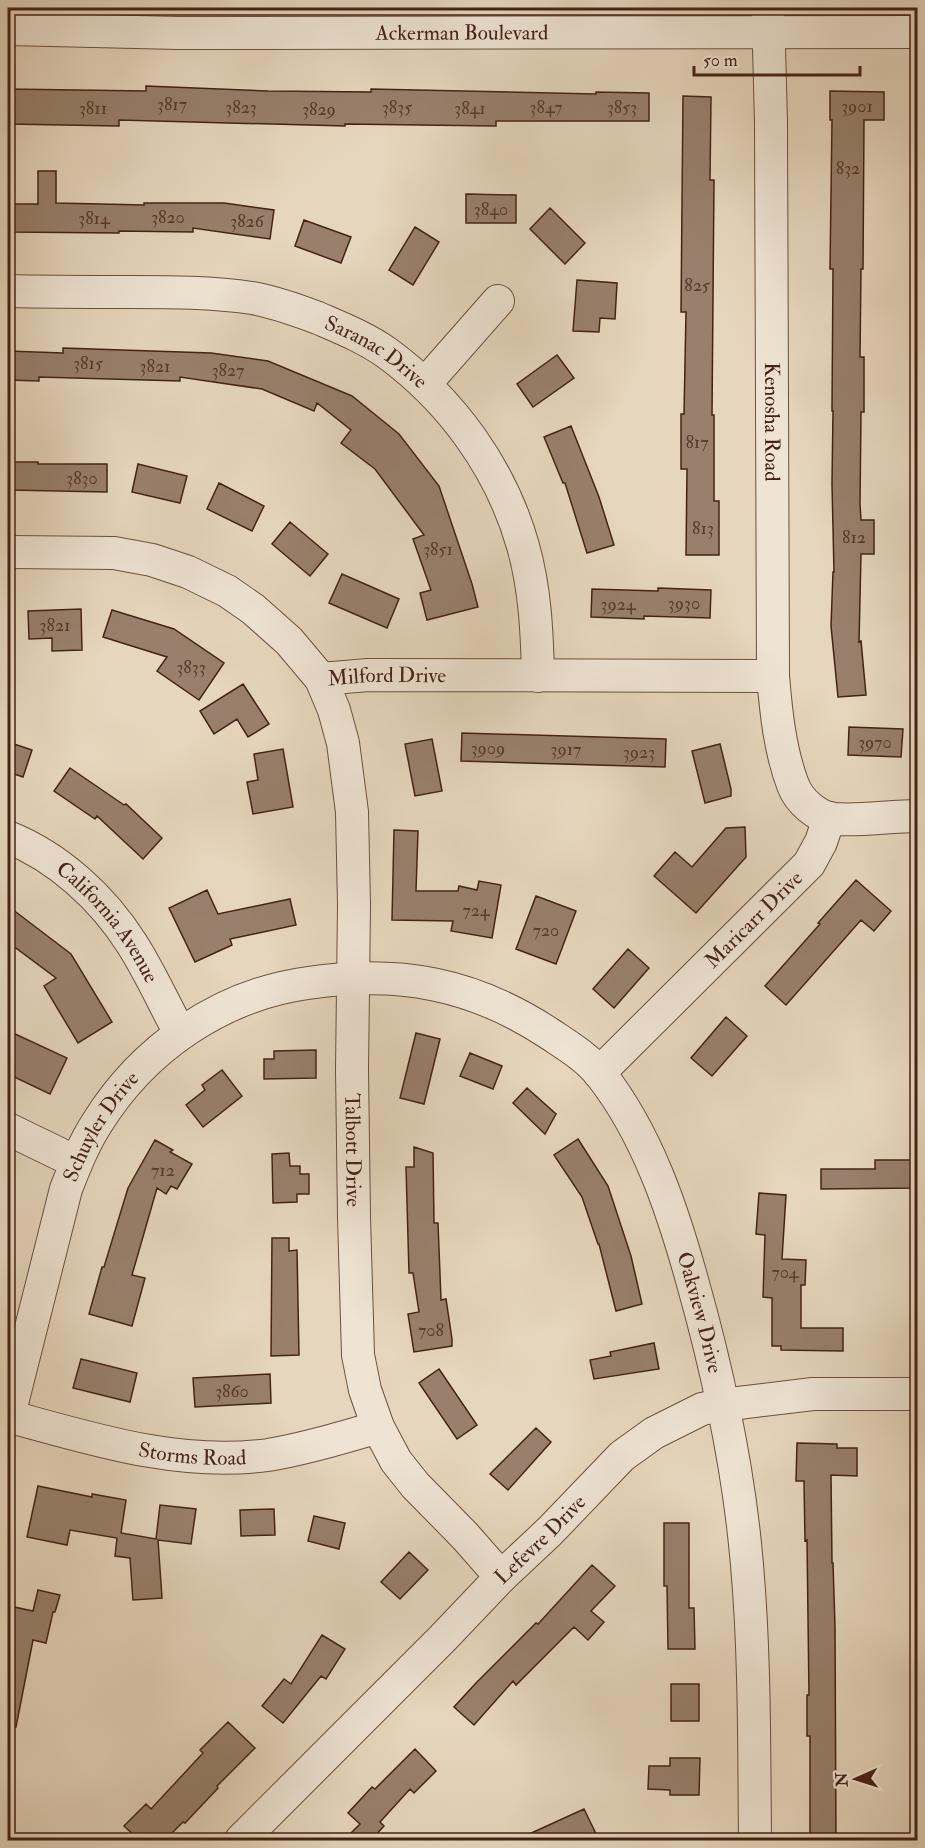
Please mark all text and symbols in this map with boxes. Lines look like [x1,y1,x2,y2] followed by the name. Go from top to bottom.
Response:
[374,19,549,47] street label: Ackerman Boulevard
[694,39,860,77] scale bar
[703,49,738,72] text: 50 m
[157,93,187,116] house number: 3817
[841,95,873,118] house number: 3901
[225,96,257,119] house number: 3823
[382,96,412,119] house number: 3835
[530,96,562,119] house number: 3847
[607,96,637,119] house number: 3853
[79,97,107,120] house number: 3811
[454,97,486,120] house number: 3841
[302,98,336,121] house number: 3829
[836,157,860,180] house number: 832
[474,198,508,221] house number: 3840
[151,206,185,229] house number: 3820
[78,207,111,230] house number: 3814
[230,210,265,233] house number: 3826
[684,274,710,297] house number: 825
[321,310,433,395] street label: Saranac Drive
[73,352,103,375] house number: 3815
[140,355,170,378] house number: 3821
[212,359,244,382] house number: 3827
[758,362,785,482] street label: Kenosha Road
[685,431,709,454] house number: 817
[66,467,98,490] house number: 3830
[692,517,714,540] house number: 813
[842,526,866,549] house number: 812
[423,538,453,561] house number: 3851
[668,592,700,615] house number: 3930
[601,593,637,616] house number: 3924
[40,614,70,637] house number: 3821
[176,656,206,679] house number: 3833
[327,662,446,692] street label: Milford Drive
[858,731,892,754] house number: 3970
[471,737,505,760] house number: 3909
[551,738,581,761] house number: 3917
[623,741,655,764] house number: 3923
[51,856,165,988] street label: California Avenue
[699,865,809,974] street label: Maricarr Drive
[462,899,491,922] house number: 724
[533,919,559,942] house number: 720
[57,1065,145,1186] street label: Schuyler Drive
[338,1093,367,1207] street label: Talbott Drive
[151,1159,175,1182] house number: 712
[671,1249,729,1376] street label: Oakview Drive
[771,1261,800,1284] house number: 704
[418,1319,444,1342] house number: 708
[215,1380,249,1403] house number: 3860
[136,1436,248,1472] street label: Storms Road
[489,1489,592,1590] street label: Lefevre Drive
[826,1749,886,1809] north arrow
[832,1771,852,1788] text: N

